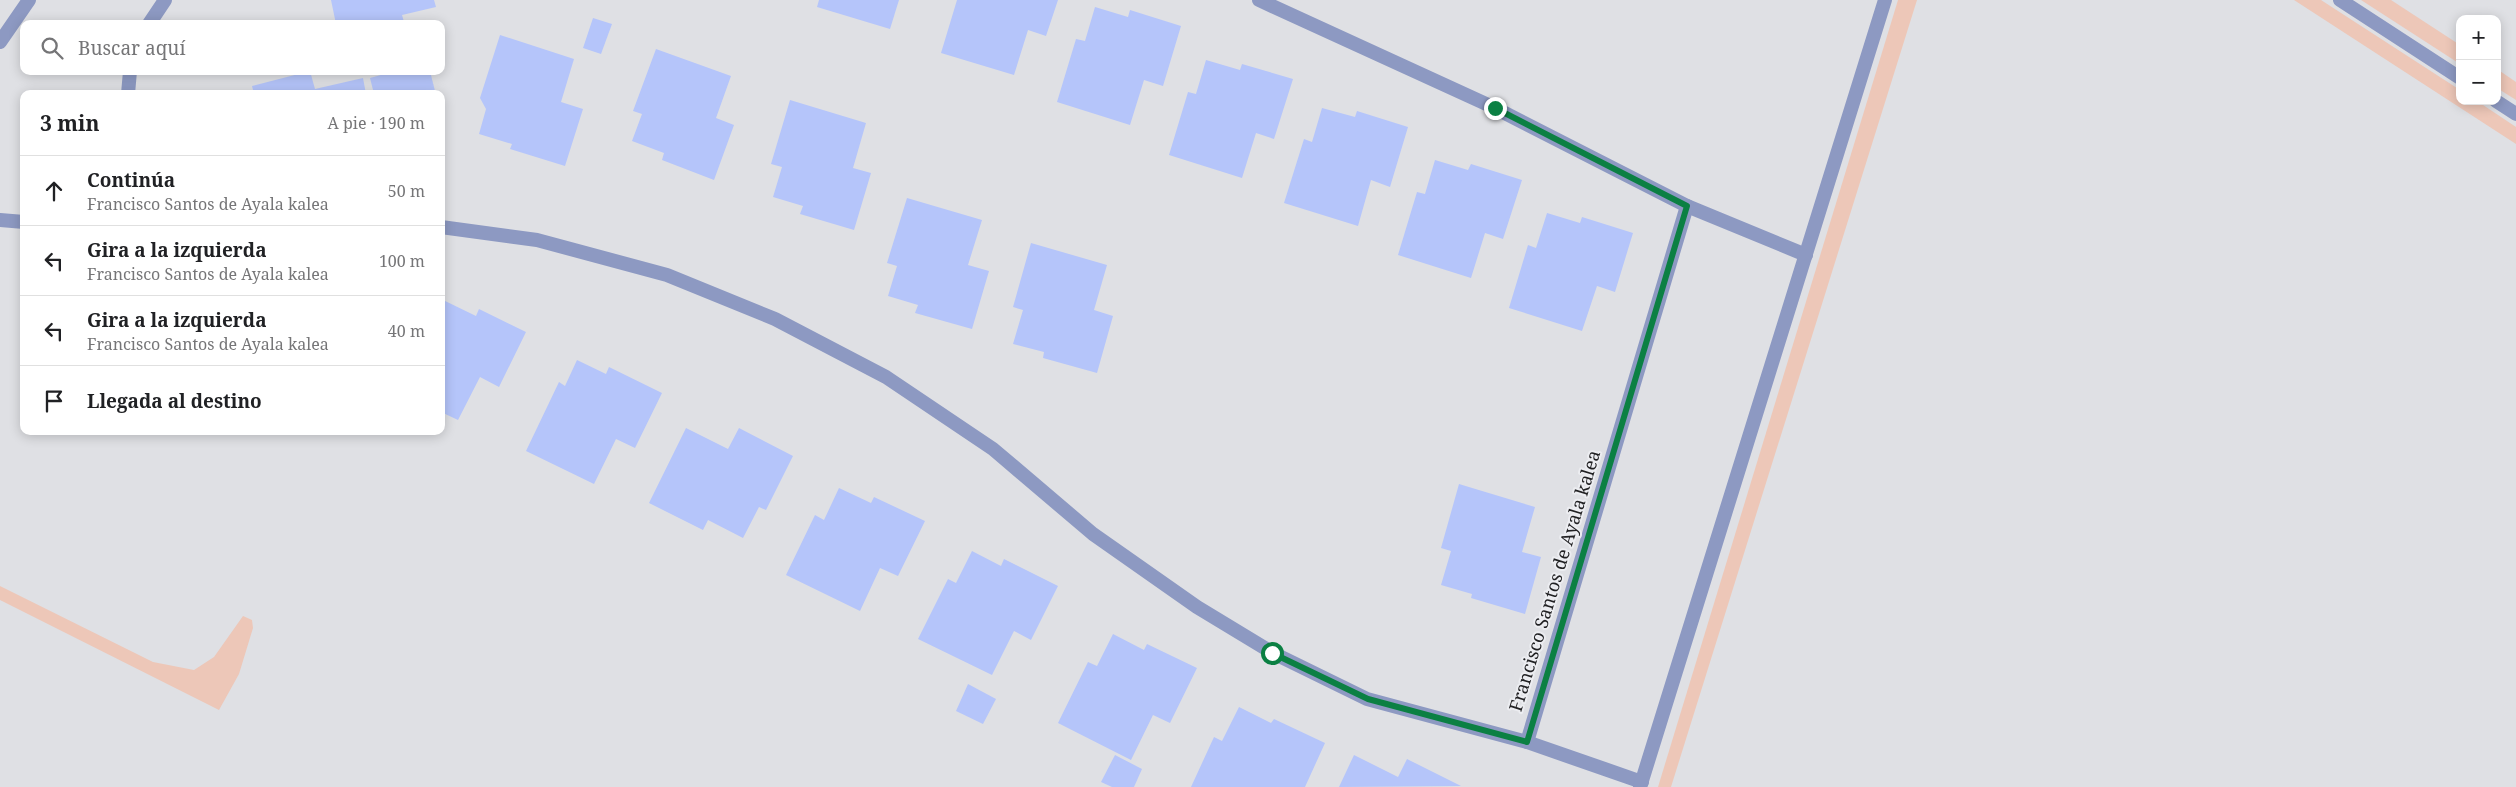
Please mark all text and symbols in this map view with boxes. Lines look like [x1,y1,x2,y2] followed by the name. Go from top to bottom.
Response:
[2456,15,2501,105] map controls
[2456,15,2501,60] button: +
[20,20,445,75] search box
[38,34,66,62] icon: search
[78,35,186,61] text: Buscar aquí
[2456,60,2501,105] button: −
[1484,97,1507,120] route end
[40,109,99,137] text: 3 min
[328,112,425,134] text: A pie · 190 m
[87,167,175,193] text: Continúa
[40,177,68,205] icon: ahead
[388,180,425,202] text: 50 m
[87,193,329,215] text: Francisco Santos de Ayala kalea
[87,237,267,263] text: Gira a la izquierda
[40,247,68,275] icon: left
[379,250,425,272] text: 100 m
[87,263,329,285] text: Francisco Santos de Ayala kalea
[87,307,267,333] text: Gira a la izquierda
[40,317,68,345] icon: left
[388,320,425,342] text: 40 m
[87,333,329,355] text: Francisco Santos de Ayala kalea
[40,387,68,415] icon: arrive
[87,388,262,414] text: Llegada al destino
[1503,447,1605,714] street label: Francisco Santos de Ayala kalea
[1261,642,1284,665] route start

